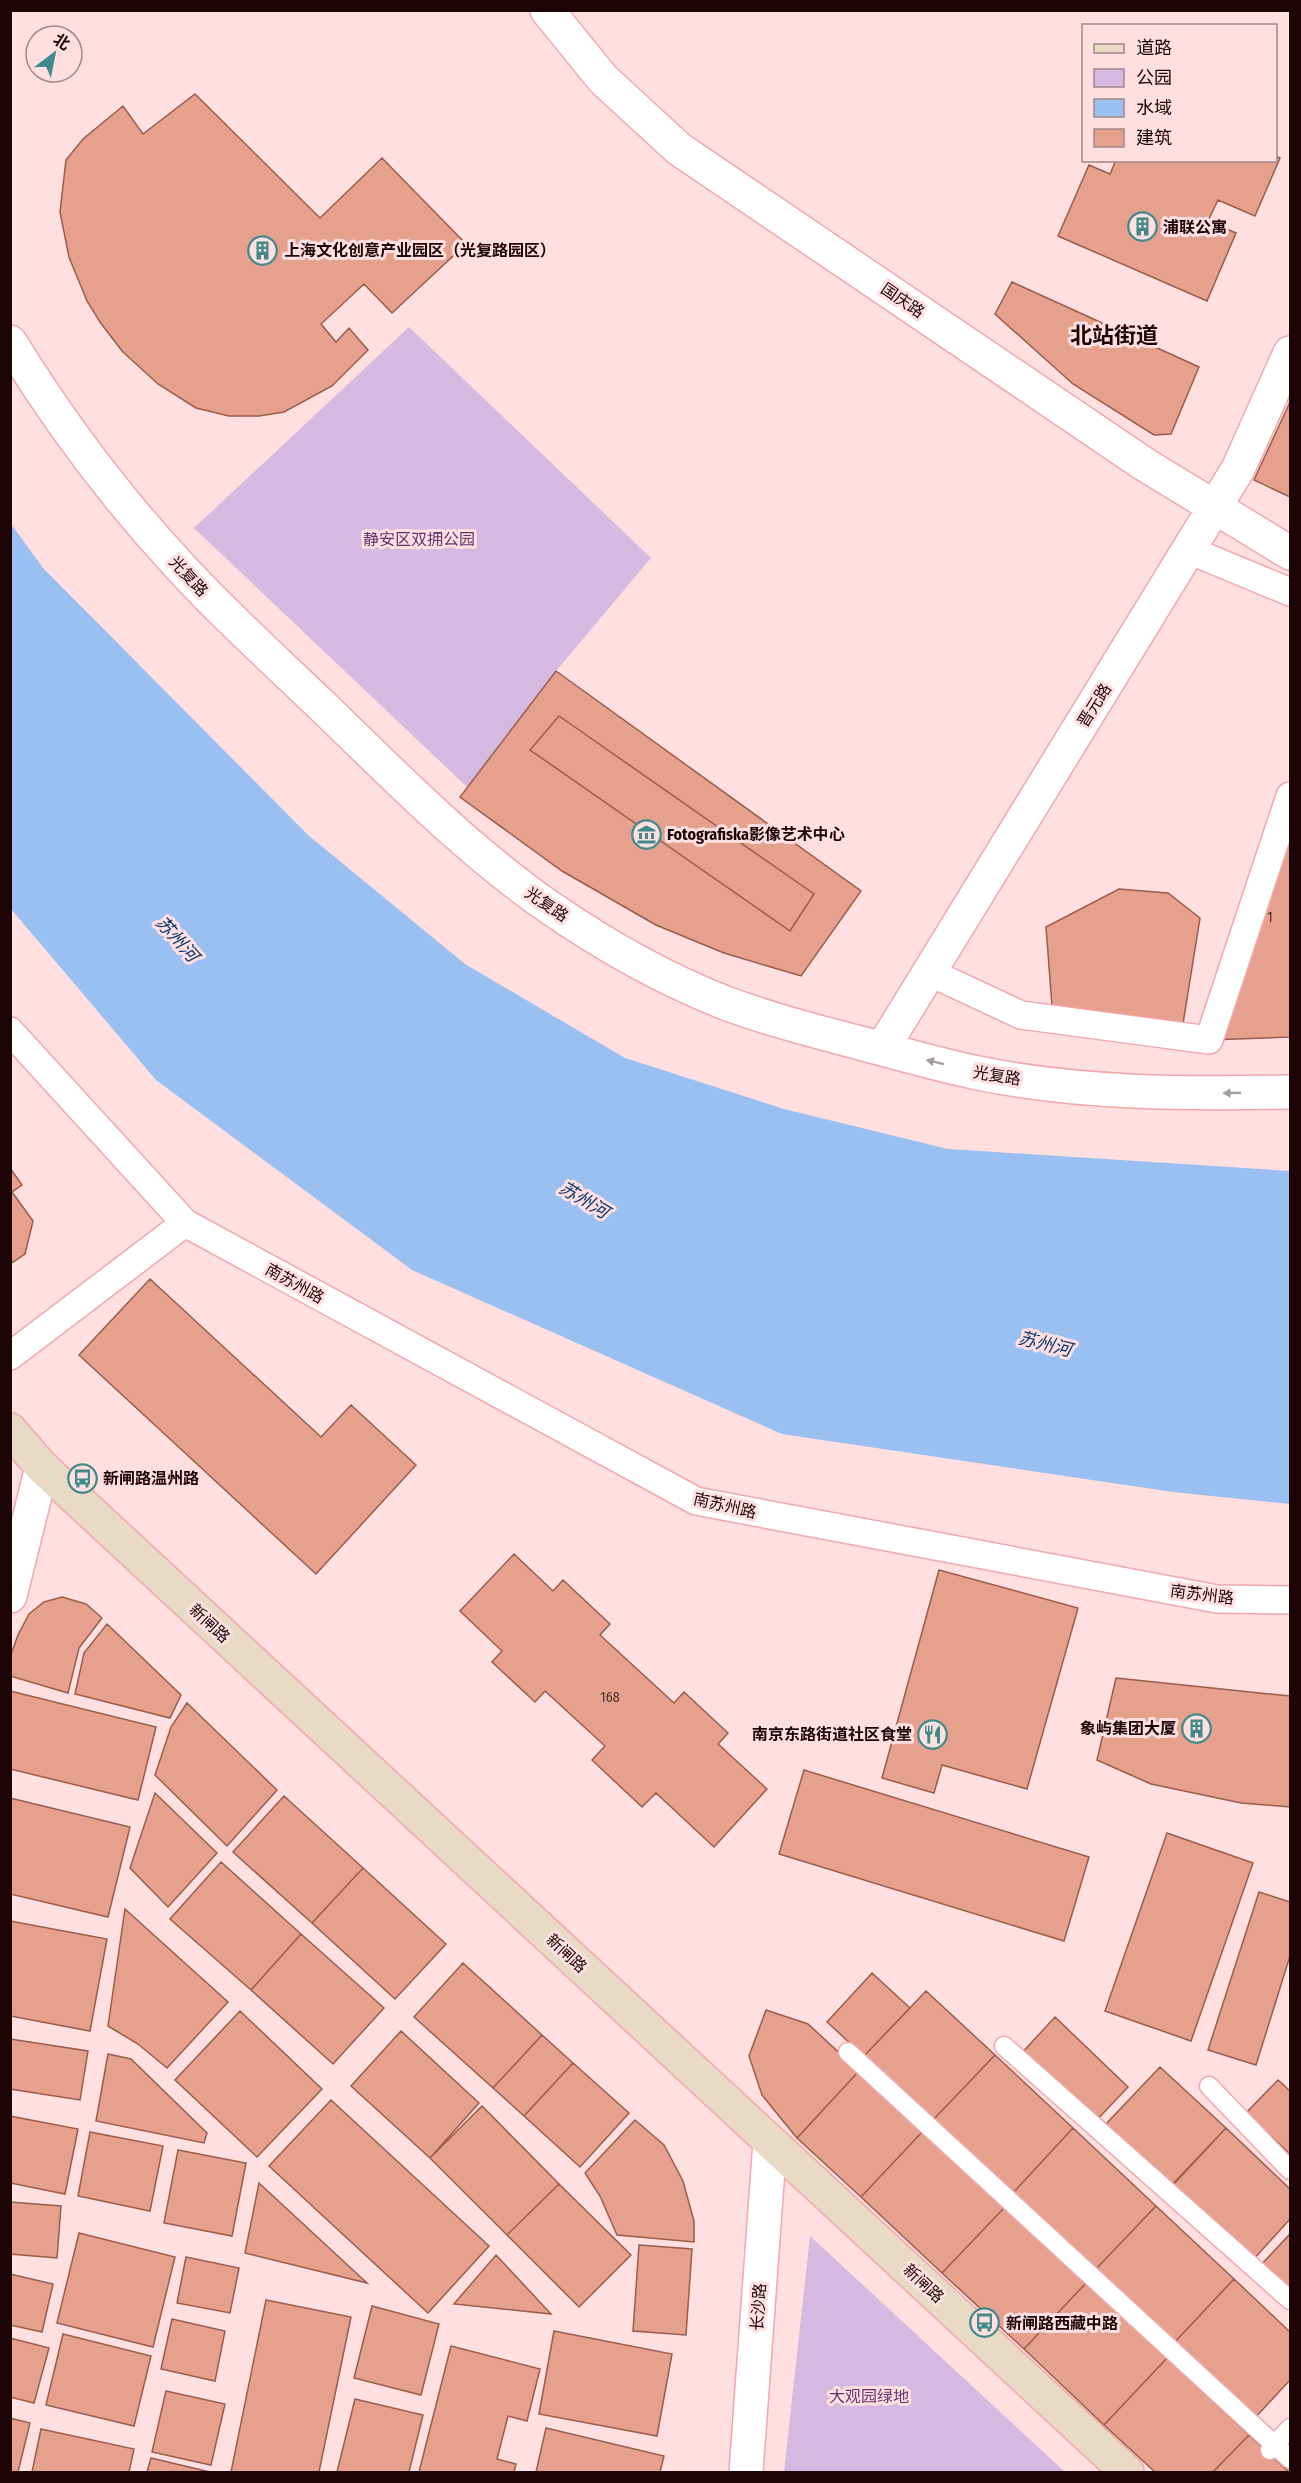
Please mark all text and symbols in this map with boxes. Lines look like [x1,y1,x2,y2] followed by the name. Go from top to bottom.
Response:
[24,24,84,84] north arrow
[1082,24,1277,162] legend
[50,29,74,54] text: 北
[1136,37,1172,59] text: 道路
[1136,67,1172,89] text: 公园
[1136,97,1172,119] text: 水域
[1136,127,1172,149] text: 建筑
[1126,211,1158,243] building icon: 浦联公寓
[1163,218,1227,237] place label: 浦联公寓
[247,234,279,266] building icon: 上海文化创意产业园区（光复路园区）
[284,241,556,260] place label: 上海文化创意产业园区（光复路园区）
[878,279,928,322] street label: 国庆路
[1070,322,1158,349] district label: 北站街道
[363,530,475,549] park label: 静安区双拥公园
[165,552,212,600] street label: 光复路
[1074,680,1115,731] street label: 晋元路
[630,818,662,850] museum icon: Fotografiska影像艺术中心
[667,825,845,844] place label: Fotografiska影像艺术中心
[522,883,572,926] street label: 光复路
[1267,909,1273,926] house number: 1
[151,912,205,969] water label: 苏州河
[925,1056,944,1066] one-way arrow
[972,1062,1022,1089] street label: 光复路
[1223,1088,1242,1098] one-way arrow
[555,1177,615,1225] water label: 苏州河
[262,1260,327,1307] street label: 南苏州路
[1016,1327,1077,1362] water label: 苏州河
[66,1462,98,1494] bus stop icon: 新闸路温州路
[103,1469,199,1488] place label: 新闸路温州路
[692,1489,758,1522] street label: 南苏州路
[1169,1581,1235,1608] street label: 南苏州路
[186,1600,234,1647] street label: 新闸路
[600,1689,620,1706] house number: 168
[1181,1712,1213,1744] building icon: 象屿集团大厦
[917,1718,949,1750] restaurant icon: 南京东路街道社区食堂
[1080,1719,1176,1738] place label: 象屿集团大厦
[752,1725,912,1744] place label: 南京东路街道社区食堂
[543,1930,591,1977] street label: 新闸路
[900,2260,948,2307] street label: 新闸路
[747,2282,770,2332] street label: 长沙路
[969,2307,1001,2339] bus stop icon: 新闸路西藏中路
[1006,2314,1118,2333] place label: 新闸路西藏中路
[829,2387,909,2406] park label: 大观园绿地

